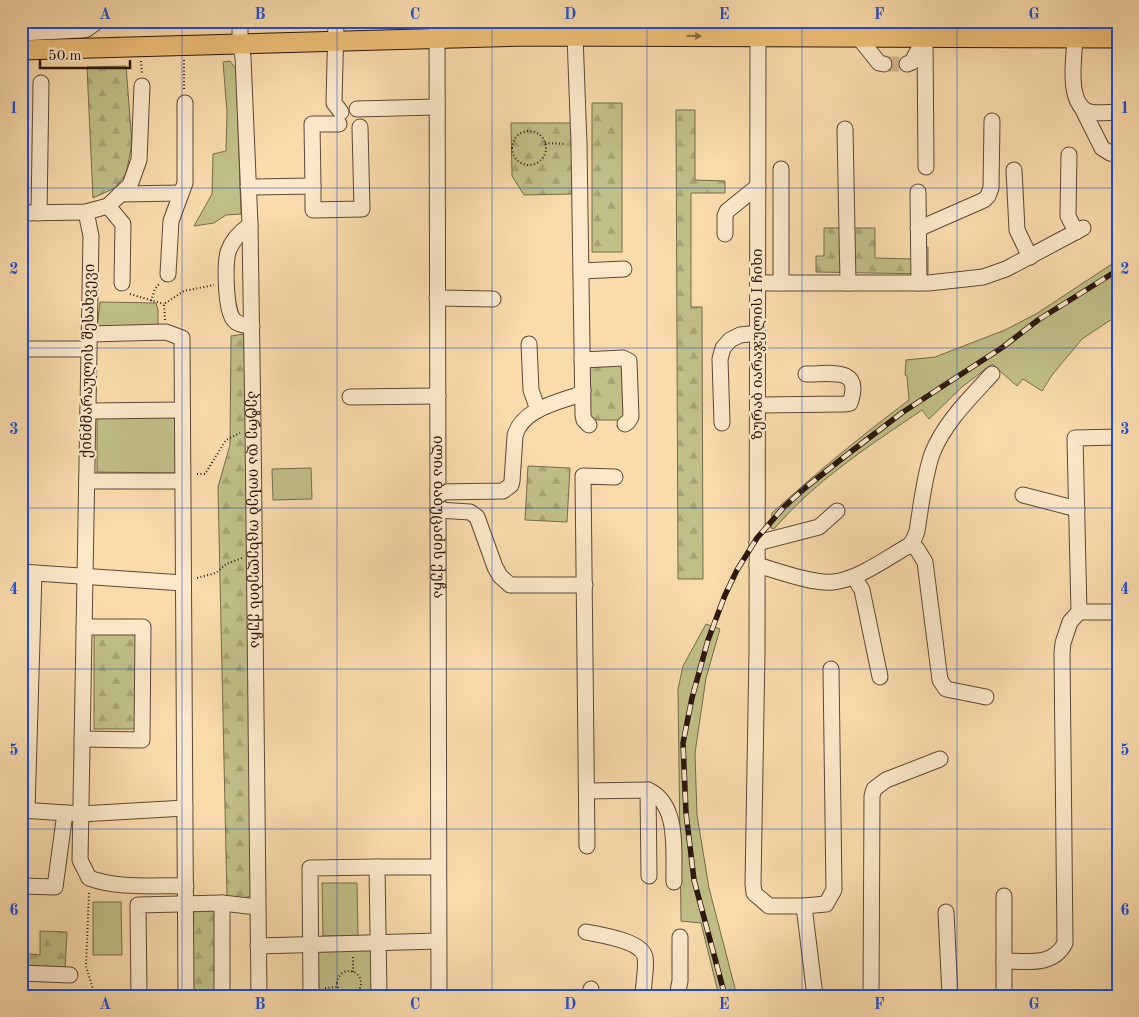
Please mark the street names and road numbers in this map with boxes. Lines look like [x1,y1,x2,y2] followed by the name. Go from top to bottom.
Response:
[751,249,766,439] street label: ზურაბ იარაჯულის I ჩიხი
[79,264,98,458] street label: ქინძმარაულის შესახვევი
[245,391,263,648] street label: პეტრე და იოსებ ოცხელების ქუჩა
[430,435,446,599] street label: ილია ბაბუცაძის ქუჩა

